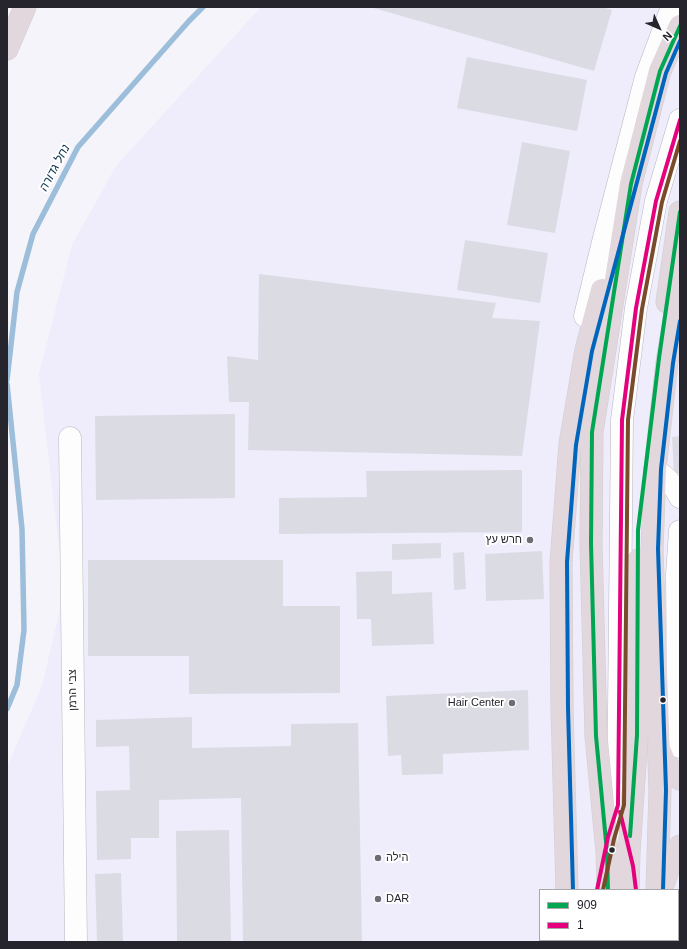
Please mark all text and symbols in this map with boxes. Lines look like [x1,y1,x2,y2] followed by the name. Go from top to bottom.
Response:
[639,8,679,48] north arrow
[660,29,675,44] text: N
[37,142,73,194] water label: נחל גדורה
[486,533,522,547] place label: חרש עץ
[525,535,535,545] marker: חרש עץ
[66,669,80,711] street label: צבי הרמן
[658,695,668,705] unlabelled marker
[448,696,504,710] place label: Hair Center
[507,698,517,708] marker: Hair Center
[607,845,617,855] unlabelled marker
[386,851,408,865] place label: הילה
[373,853,383,863] marker: הילה
[539,889,679,941] legend
[386,892,409,906] place label: DAR
[373,894,383,904] marker: DAR
[577,898,597,912] text: 909
[577,918,584,932] text: 1

